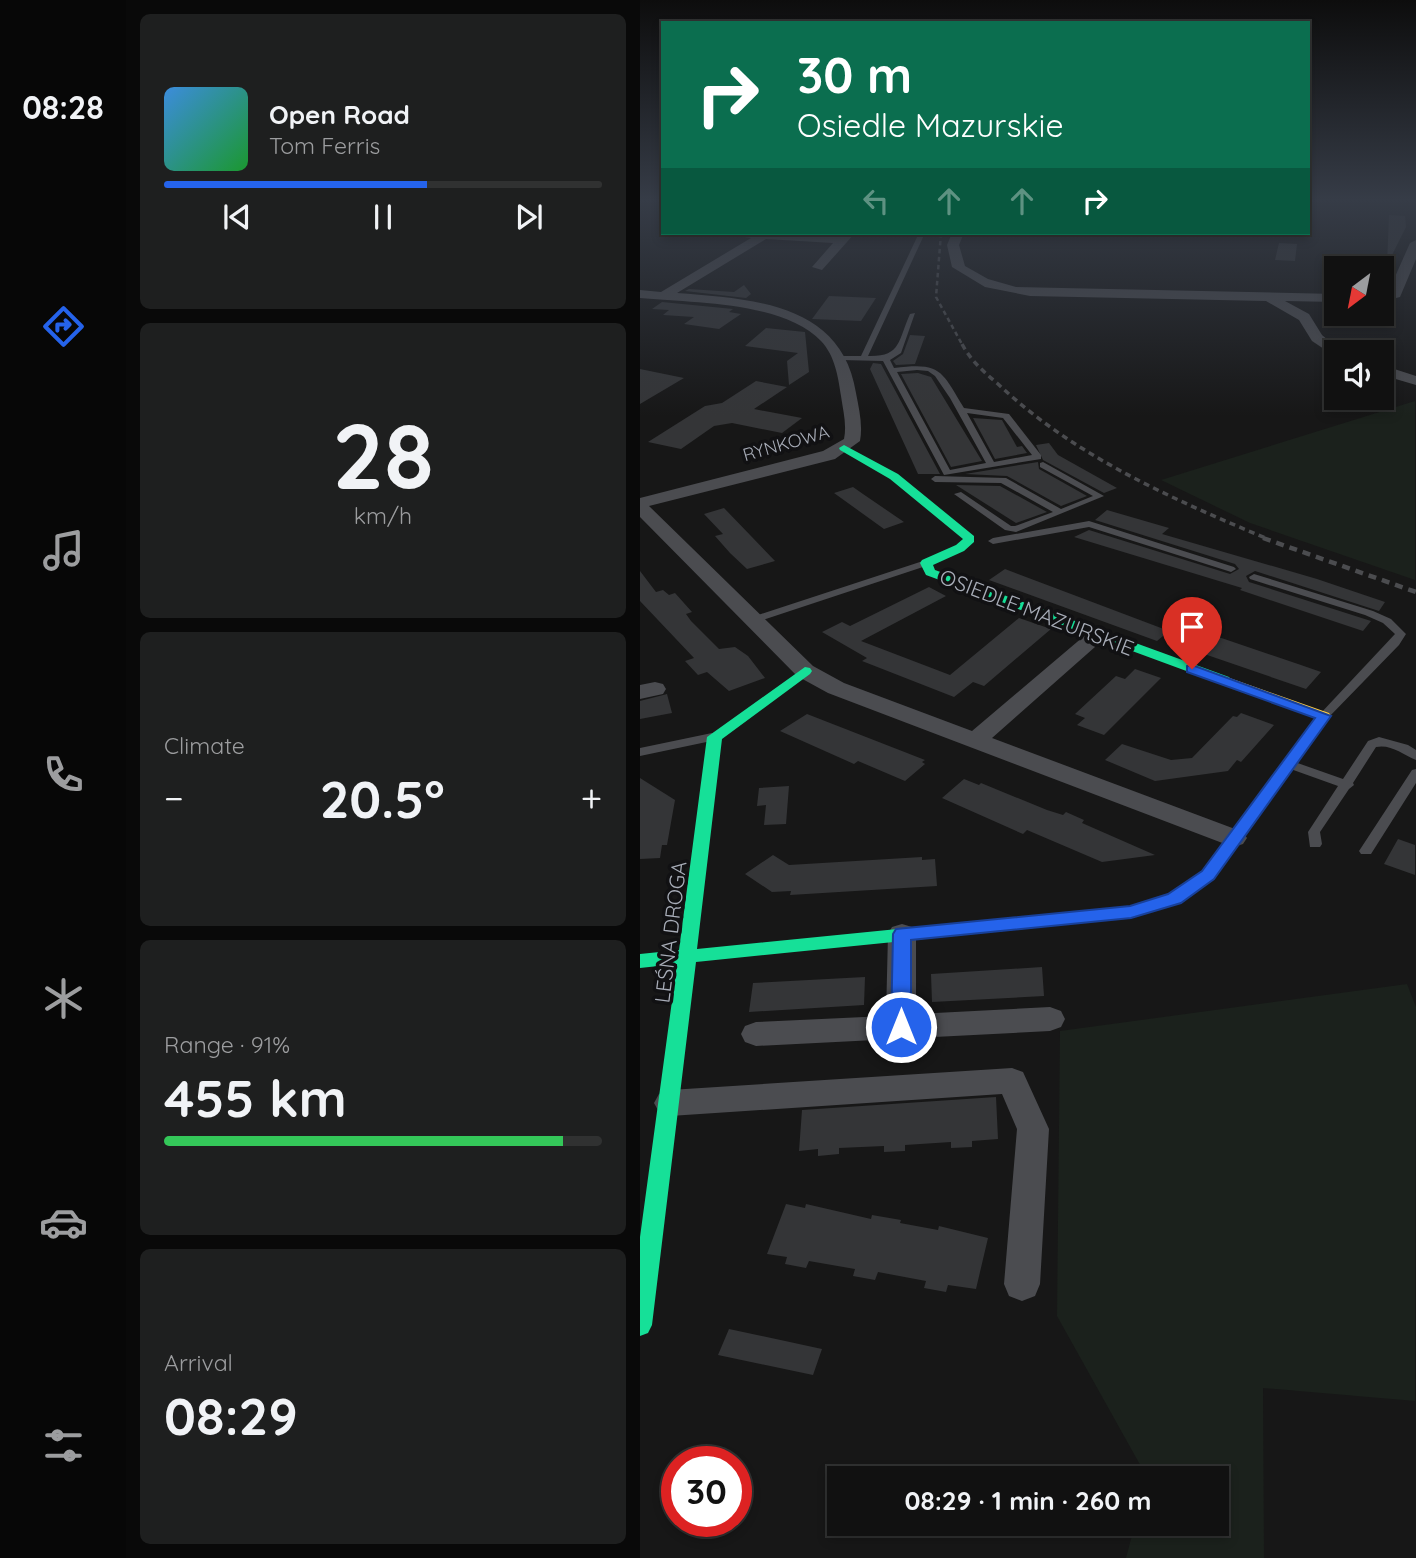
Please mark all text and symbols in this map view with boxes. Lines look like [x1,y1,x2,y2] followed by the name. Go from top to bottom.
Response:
[797,44,912,105] text: 30 m
[682,49,773,140] icon: right
[22,87,104,127] text: 08:28
[269,98,410,131] text: Open Road
[797,105,1063,145] text: Osiedle Mazurskie
[269,131,380,160] text: Tom Ferris
[857,182,895,220] icon: left
[930,182,968,220] icon: ahead
[1003,182,1041,220] icon: ahead
[1076,182,1114,220] icon: right
[218,198,256,236] icon: previous
[364,198,402,236] icon: pause
[510,198,548,236] icon: next
[1324,256,1394,326] north arrow
[1324,256,1394,410] map controls
[39,302,88,351] icon: directions
[1324,340,1394,410] button: sound
[332,398,434,512] text: 28
[740,420,832,466] street label: RYNKOWA
[354,501,412,530] text: km/h
[39,526,88,575] icon: music
[936,563,1138,661] street label: OSIEDLE MAZURSKIE
[1162,597,1222,669] pin
[1173,608,1211,646] icon: arrive
[164,731,245,760] text: Climate
[39,750,88,799] icon: phone
[320,766,445,831] text: 20.5°
[164,774,184,822] text: −
[581,774,602,822] text: +
[648,860,692,1004] street label: LEŚNA DROGA
[39,974,88,1023] icon: climate
[864,990,938,1064] position arrow
[164,1030,290,1059] text: Range · 91%
[164,1065,347,1130] text: 455 km
[39,1198,88,1247] icon: car
[164,1348,233,1377] text: Arrival
[164,1383,298,1448] text: 08:29
[39,1421,88,1470] icon: filters
[661,1446,752,1537] speed limit sign: 30
[905,1484,1151,1517] text: 08:29 · 1 min · 260 m

